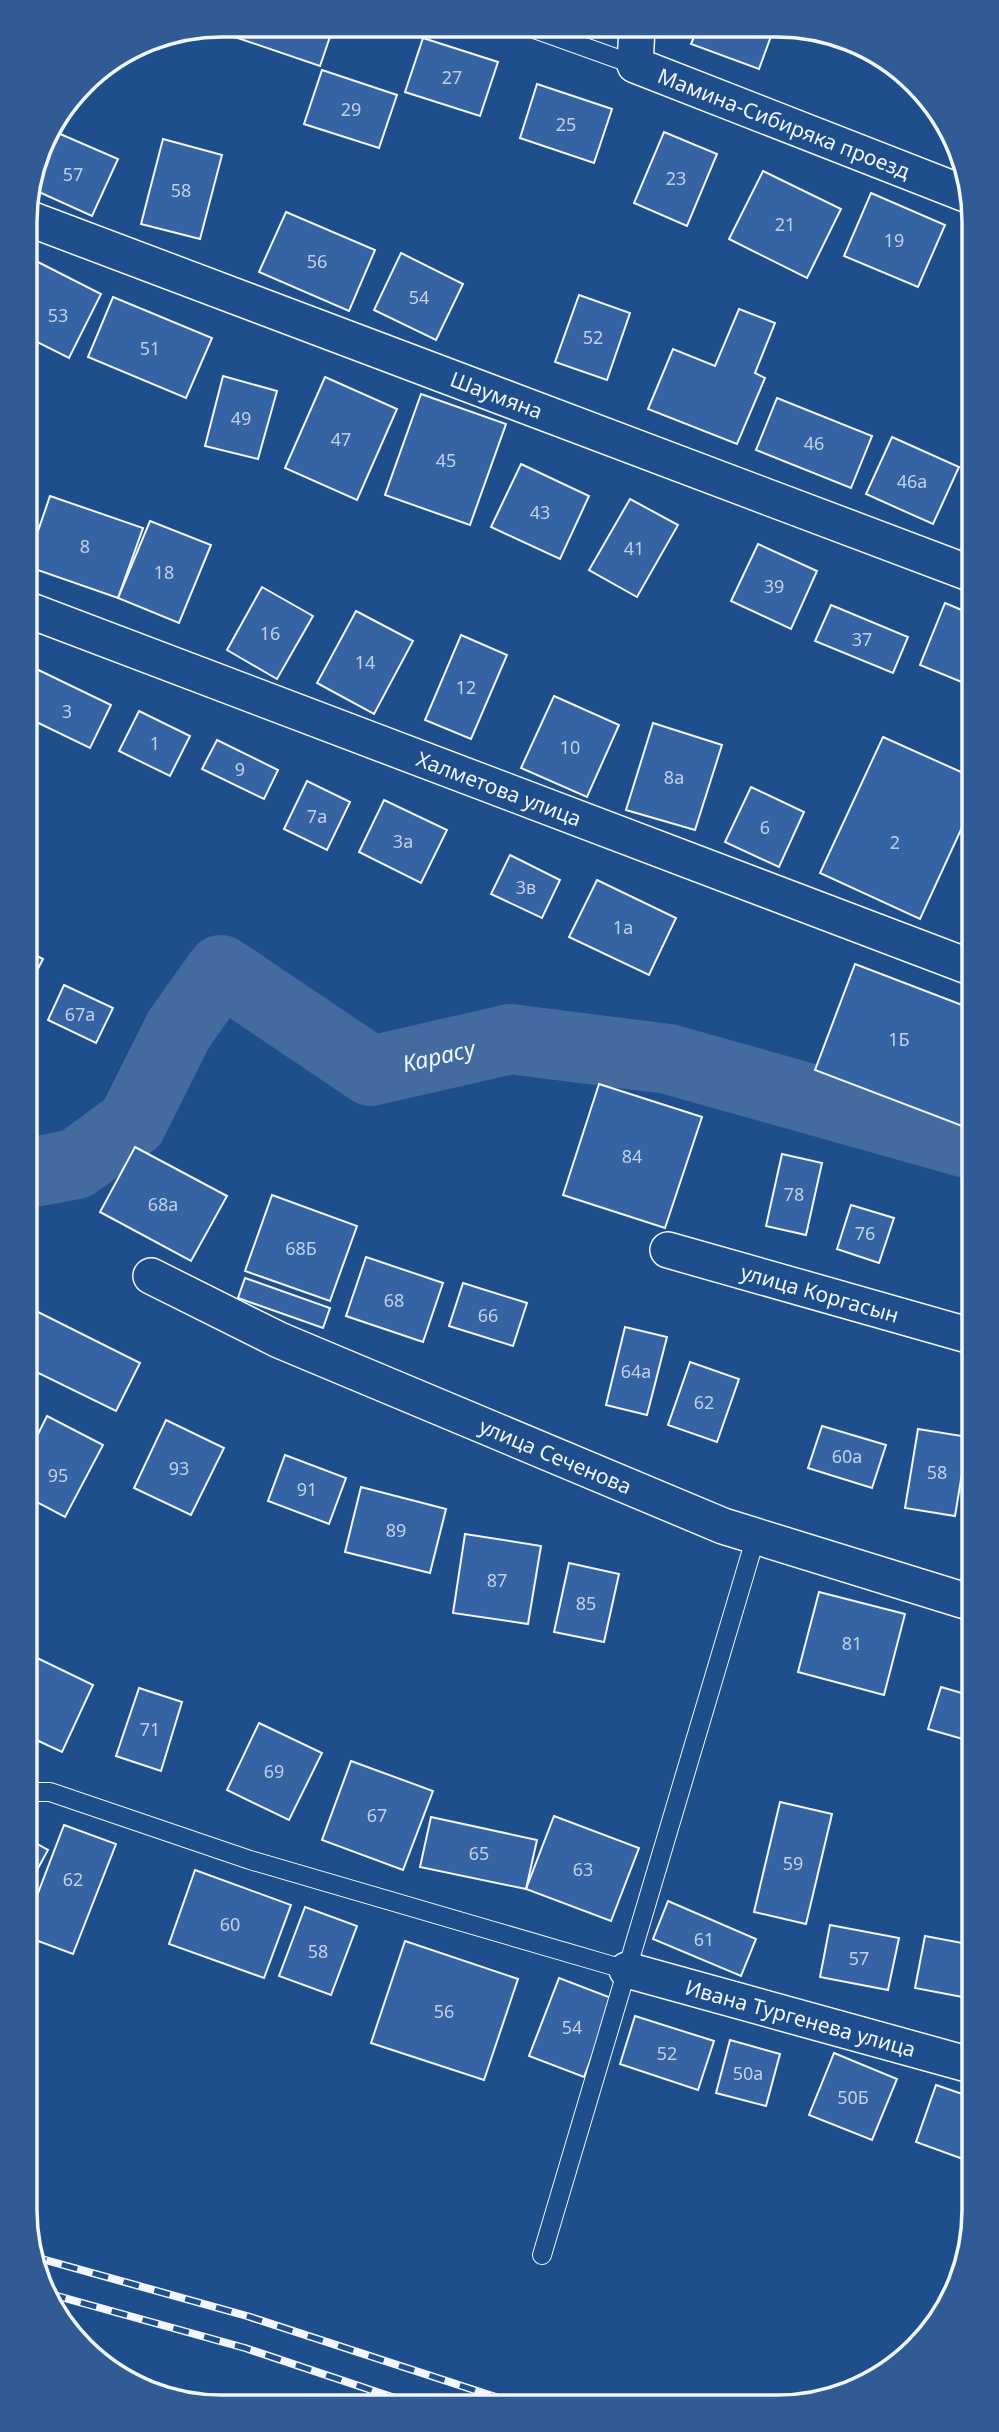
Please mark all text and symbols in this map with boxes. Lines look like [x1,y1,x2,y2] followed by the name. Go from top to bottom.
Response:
[654,61,914,185] street label: Мамина-Сибиряка проезд
[442,65,462,89] house number: 27
[341,97,361,121] house number: 29
[556,112,576,136] house number: 25
[63,162,83,186] house number: 57
[666,166,686,190] house number: 23
[171,178,191,202] house number: 58
[775,212,795,236] house number: 21
[884,228,904,252] house number: 19
[307,249,327,273] house number: 56
[409,285,429,309] house number: 54
[48,303,68,327] house number: 53
[583,325,603,349] house number: 52
[140,336,160,360] house number: 51
[446,365,547,425] street label: Шаумяна
[231,406,251,430] house number: 49
[331,427,351,451] house number: 47
[804,431,824,455] house number: 46
[436,448,456,472] house number: 45
[897,469,927,493] house number: 46а
[530,500,550,524] house number: 43
[80,534,90,558] house number: 8
[624,536,644,560] house number: 41
[154,560,174,584] house number: 18
[764,574,784,598] house number: 39
[260,621,280,645] house number: 16
[852,627,872,651] house number: 37
[355,650,375,674] house number: 14
[456,675,476,699] house number: 12
[62,699,72,723] house number: 3
[150,731,160,755] house number: 1
[560,735,580,759] house number: 10
[413,744,586,832] street label: Халметова улица
[235,757,245,781] house number: 9
[664,765,684,789] house number: 8а
[307,804,327,828] house number: 7а
[760,815,770,839] house number: 6
[393,829,413,853] house number: 3а
[890,830,900,854] house number: 2
[516,875,536,899] house number: 3в
[613,915,633,939] house number: 1а
[65,1002,95,1026] house number: 67а
[888,1027,910,1051] house number: 1Б
[399,1031,480,1079] water label: Карасу
[622,1144,642,1168] house number: 84
[784,1182,804,1206] house number: 78
[148,1192,178,1216] house number: 68а
[855,1221,875,1245] house number: 76
[285,1236,317,1260] house number: 68Б
[738,1257,902,1329] street label: улица Коргасын
[384,1288,404,1312] house number: 68
[478,1303,498,1327] house number: 66
[621,1359,651,1383] house number: 64а
[694,1390,714,1414] house number: 62
[475,1412,636,1500] street label: улица Сеченова
[832,1444,862,1468] house number: 60а
[169,1456,189,1480] house number: 93
[927,1460,947,1484] house number: 58
[48,1463,68,1487] house number: 95
[297,1477,317,1501] house number: 91
[386,1518,406,1542] house number: 89
[487,1568,507,1592] house number: 87
[576,1591,596,1615] house number: 85
[842,1631,862,1655] house number: 81
[140,1717,160,1741] house number: 71
[264,1759,284,1783] house number: 69
[367,1803,387,1827] house number: 67
[469,1841,489,1865] house number: 65
[783,1851,803,1875] house number: 59
[573,1857,593,1881] house number: 63
[63,1867,83,1891] house number: 62
[220,1912,240,1936] house number: 60
[694,1927,714,1951] house number: 61
[308,1939,328,1963] house number: 58
[849,1946,869,1970] house number: 57
[682,1973,919,2063] street label: Ивана Тургенева улица
[434,1999,454,2023] house number: 56
[562,2015,582,2039] house number: 54
[657,2041,677,2065] house number: 52
[733,2061,763,2085] house number: 50а
[837,2085,869,2109] house number: 50Б

